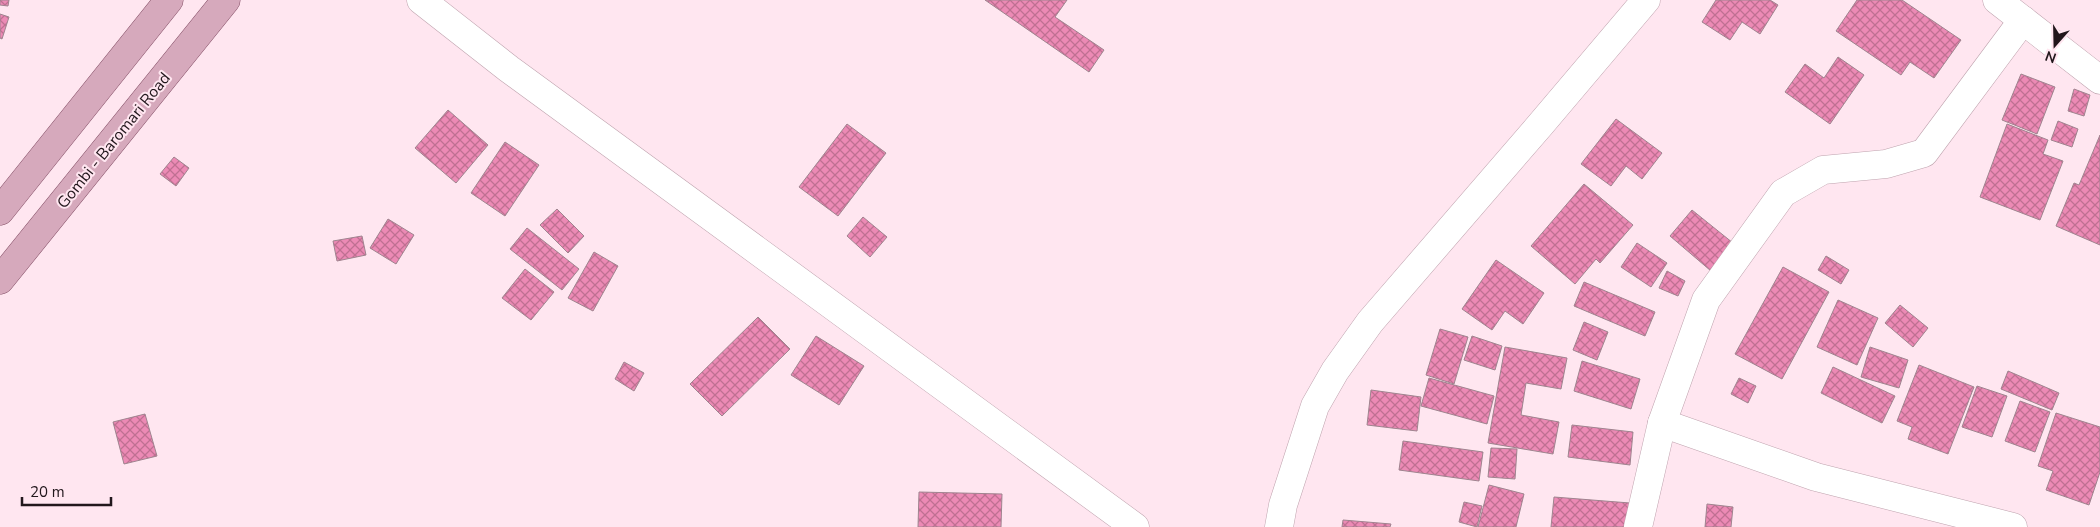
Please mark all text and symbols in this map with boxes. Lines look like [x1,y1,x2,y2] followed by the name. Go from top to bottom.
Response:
[2030,20,2080,70] north arrow
[2043,46,2059,67] text: N
[52,68,176,213] street label: Gombi - Baromari Road
[22,474,111,506] scale bar
[30,482,65,502] text: 20 m

